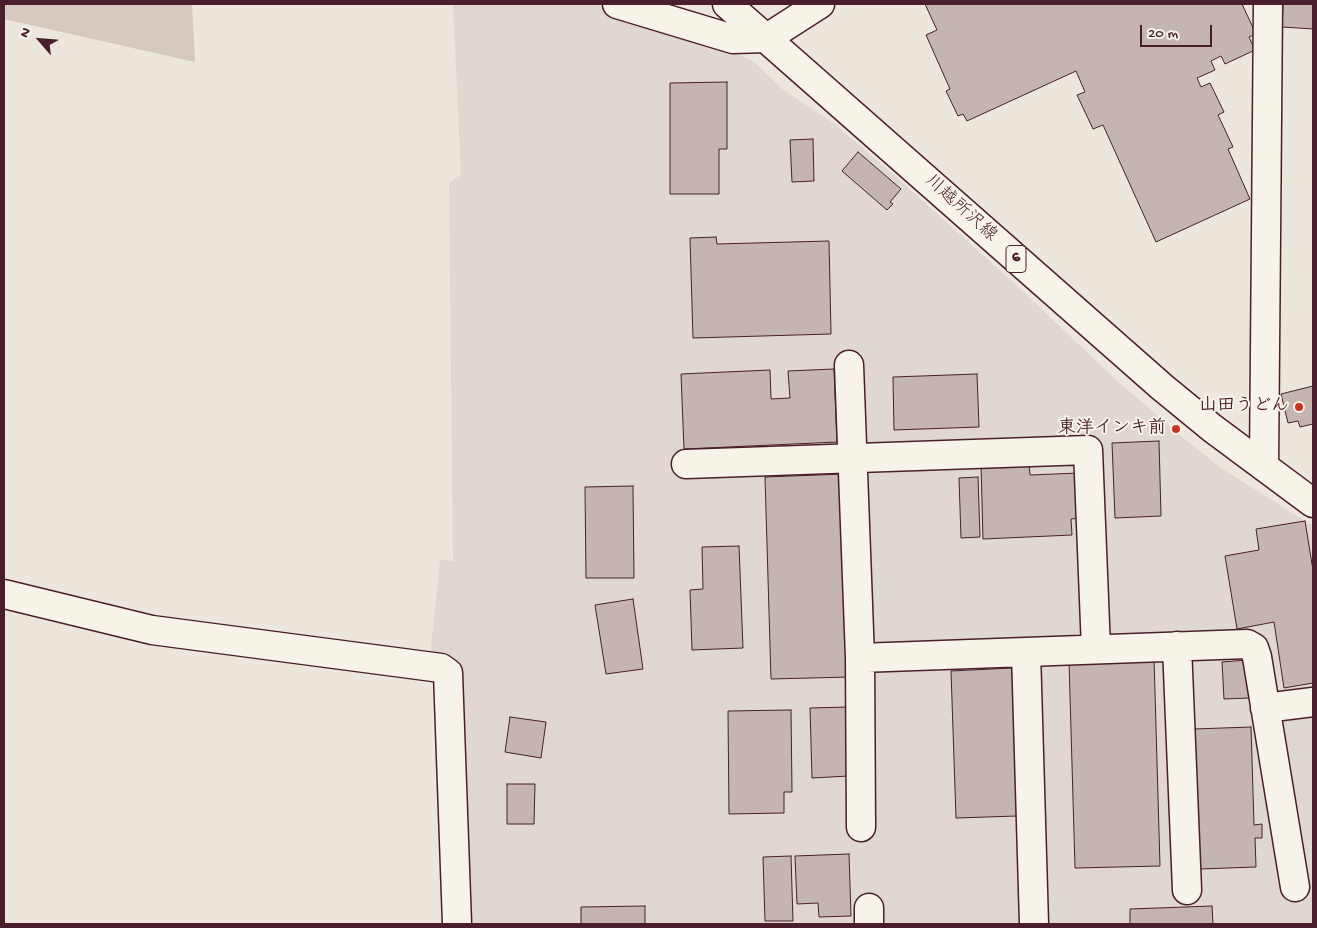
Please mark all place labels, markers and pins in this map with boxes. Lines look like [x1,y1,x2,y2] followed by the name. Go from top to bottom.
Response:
[1199,396,1289,418] place label: 山田うどん
[1293,401,1305,413] marker: 山田うどん
[1058,418,1166,440] place label: 東洋インキ前
[1170,423,1182,435] marker: 東洋インキ前

